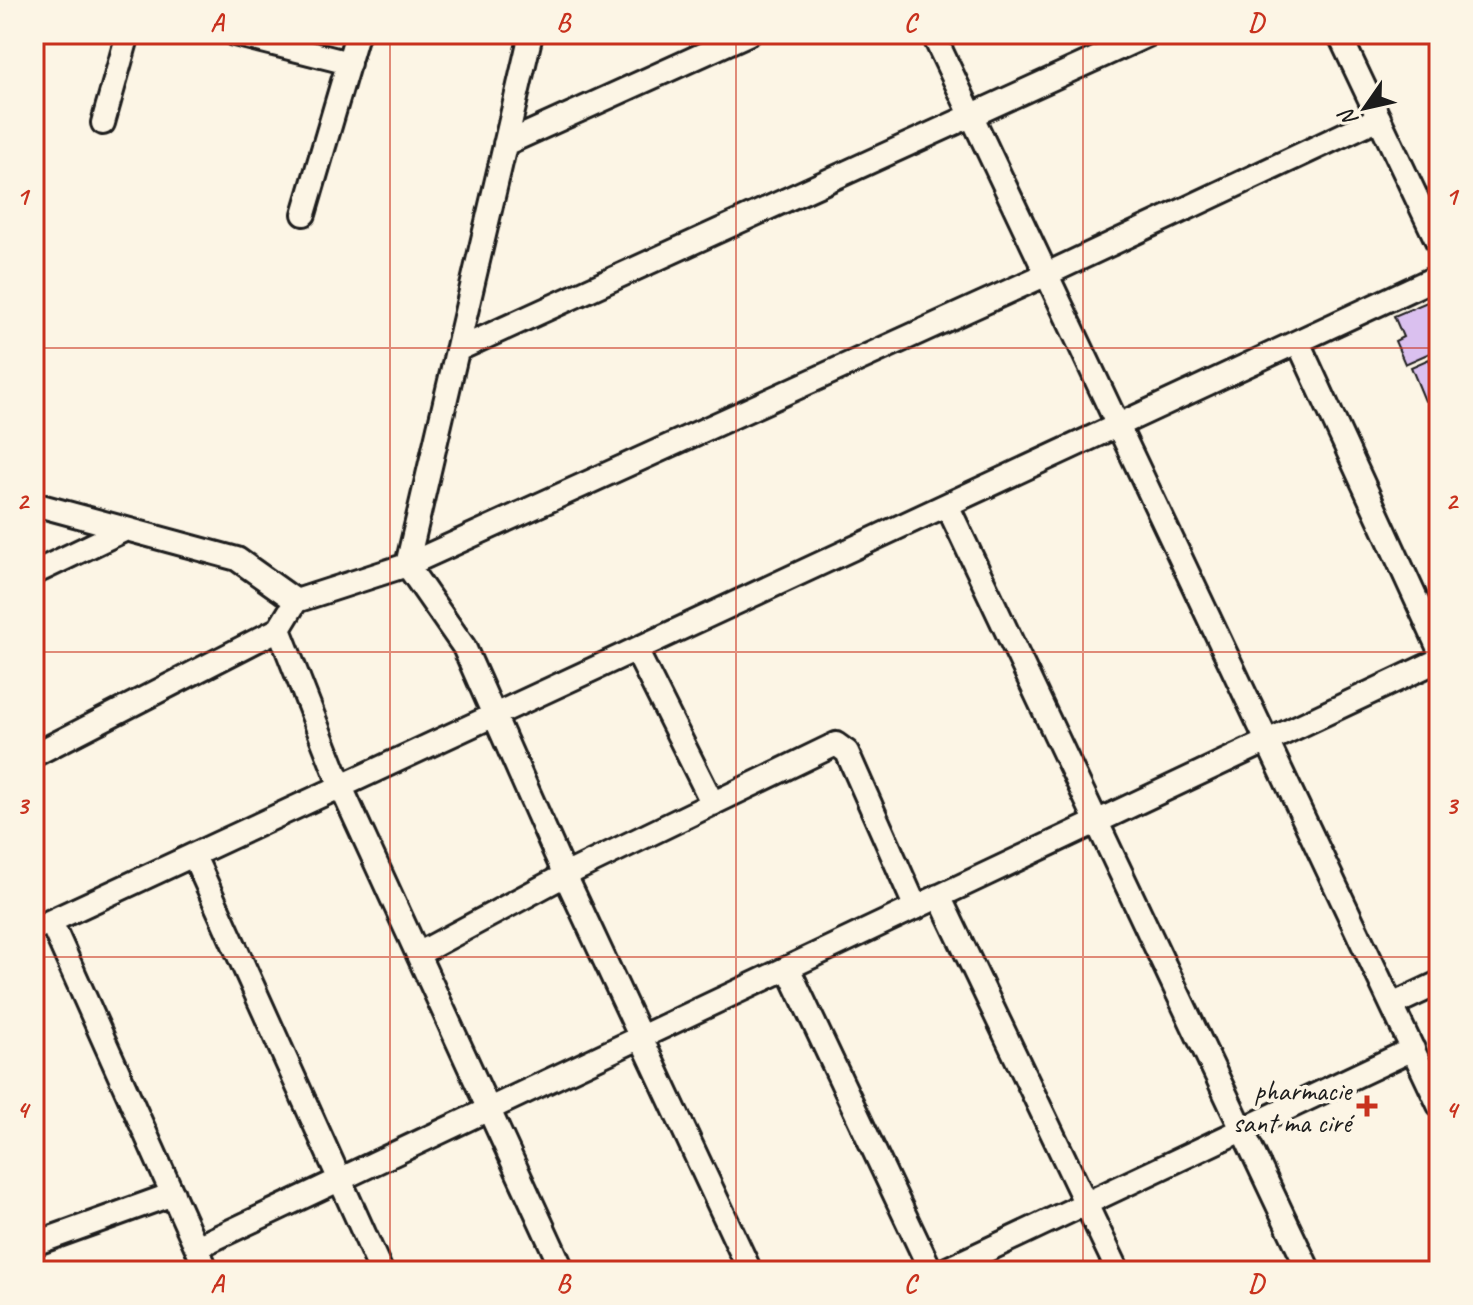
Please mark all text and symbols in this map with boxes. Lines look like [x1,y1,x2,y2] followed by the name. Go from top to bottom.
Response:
[210,6,225,39] text: A
[556,6,572,39] text: B
[904,6,920,39] text: C
[1248,6,1266,39] text: D
[1325,68,1405,148] north arrow
[1332,102,1365,132] text: N
[16,180,31,213] text: 1
[1445,180,1460,213] text: 1
[16,484,30,517] text: 2
[1445,484,1459,517] text: 2
[16,789,30,822] text: 3
[1445,789,1459,822] text: 3
[1233,1073,1355,1140] place label: pharmacie sant ma ciré
[16,1093,31,1126] text: 4
[1445,1093,1460,1126] text: 4
[1358,1097,1376,1115] marker: pharmacie sant ma ciré
[210,1267,225,1300] text: A
[556,1267,572,1300] text: B
[904,1267,920,1300] text: C
[1248,1267,1266,1300] text: D

